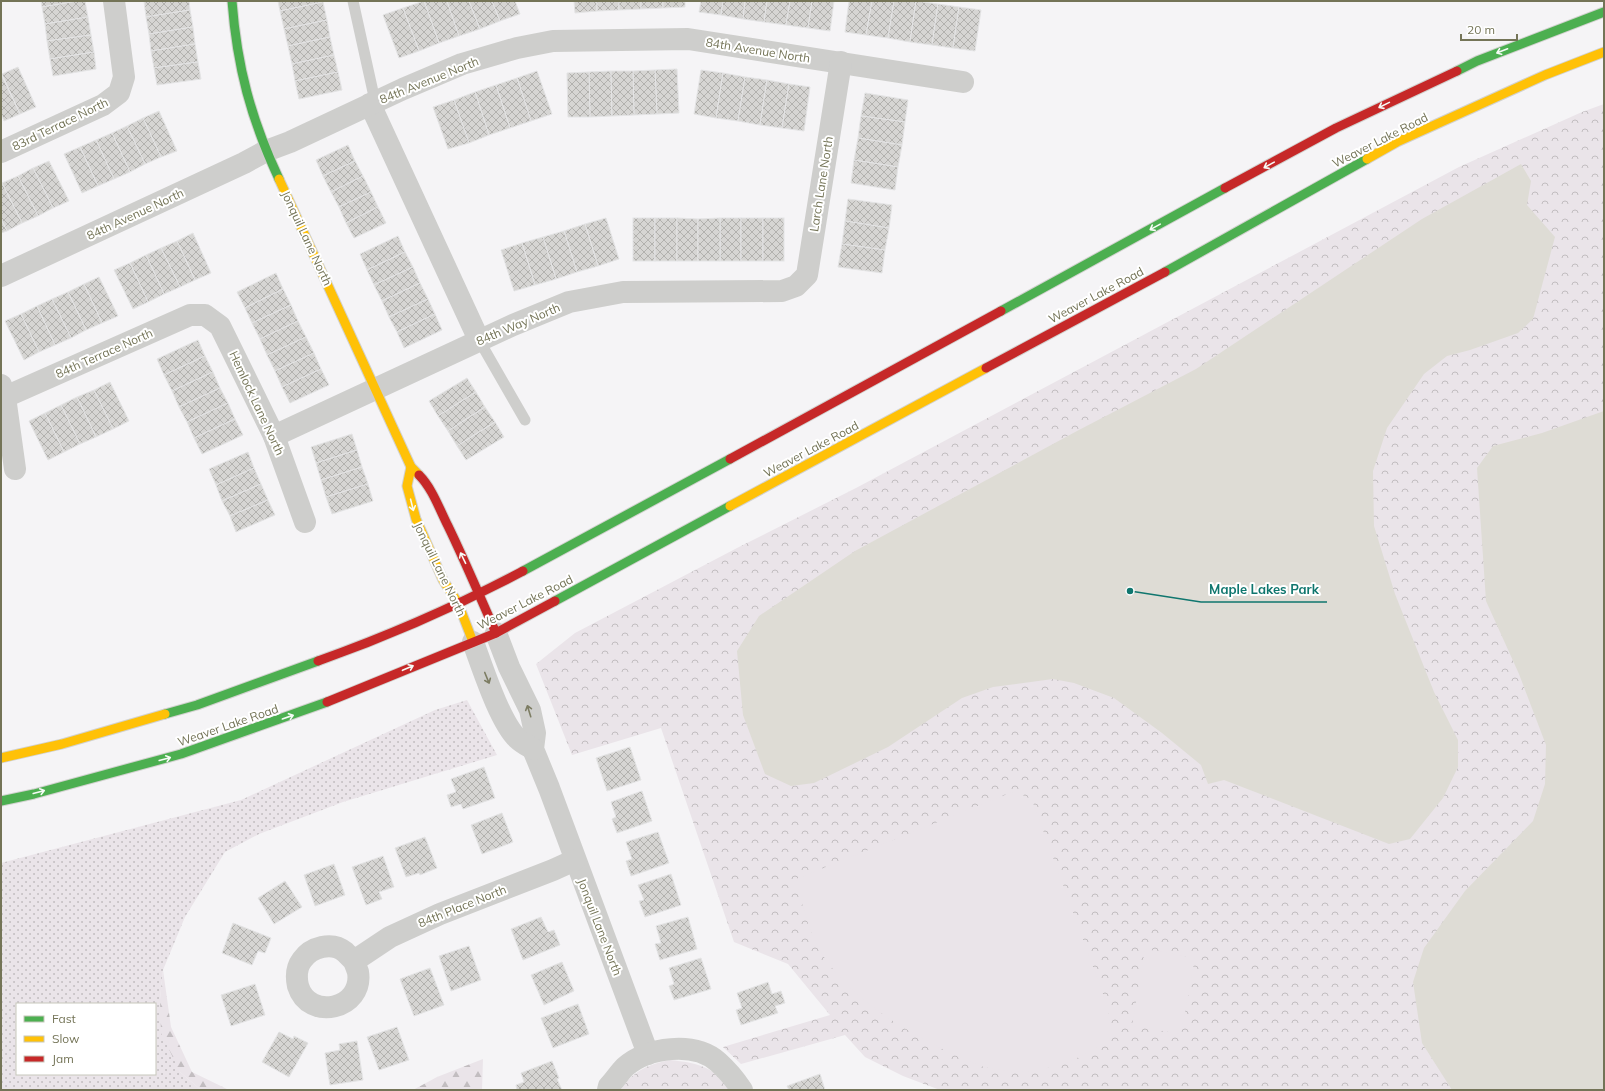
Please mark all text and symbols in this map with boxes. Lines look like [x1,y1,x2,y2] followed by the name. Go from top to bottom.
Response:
[1461,16,1517,42] scale bar
[1467,22,1495,37] text: 20 m
[705,34,811,66] street label: 84th Avenue North
[1497,47,1509,55] one-way arrow
[377,53,481,107] street label: 84th Avenue North
[10,94,110,154] street label: 83rd Terrace North
[1378,102,1390,109] one-way arrow
[1330,109,1430,171] street label: Weaver Lake Road
[806,135,836,233] street label: Larch Lane North
[1263,161,1275,169] one-way arrow
[84,185,186,243] street label: 84th Avenue North
[278,188,336,288] street label: Jonquil Lane North
[1149,224,1161,231] one-way arrow
[1046,264,1146,326] street label: Weaver Lake Road
[474,300,562,348] street label: 84th Way North
[53,325,155,381] street label: 84th Terrace North
[226,348,288,458] street label: Hemlock Lane North
[761,418,861,480] street label: Weaver Lake Road
[409,498,416,511] one-way arrow
[411,519,469,619] street label: Jonquil Lane North
[459,553,466,565] one-way arrow
[475,571,575,633] street label: Weaver Lake Road
[1201,577,1327,602] callout: Maple Lakes Park
[1209,581,1320,597] text: Maple Lakes Park
[402,664,414,671] one-way arrow
[483,672,491,684] one-way arrow
[176,701,280,749] street label: Weaver Lake Road
[525,705,532,718] one-way arrow
[281,712,293,720] one-way arrow
[158,754,171,762] one-way arrow
[32,788,45,796] one-way arrow
[575,876,625,978] street label: Jonquil Lane North
[416,881,508,931] street label: 84th Place North
[16,1003,156,1075] legend
[52,1011,76,1026] text: Fast
[52,1031,80,1046] text: Slow
[52,1051,74,1066] text: Jam

